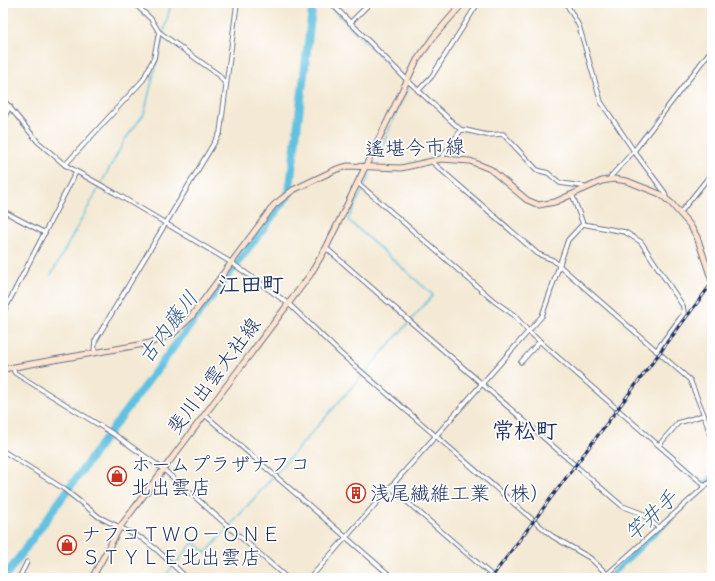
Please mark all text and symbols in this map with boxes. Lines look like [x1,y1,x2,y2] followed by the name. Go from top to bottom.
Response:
[365,134,465,162] street label: 遙堪今市線
[218,271,284,299] district label: 江田町
[132,286,204,368] water label: 古内藤川
[162,313,266,439] street label: 斐川出雲大社線
[492,417,558,445] district label: 常松町
[131,452,310,500] place label: ホームプラザナフコ 北出雲店
[106,465,128,487] shop icon: ホームプラザナフコ 北出雲店
[370,481,550,506] place label: 浅尾繊維工業（株）
[345,482,367,504] building icon: 浅尾繊維工業（株）
[619,484,684,547] water label: 竿井手
[81,522,281,570] place label: ナフコＴＷＯ－ＯＮＥ ＳＴＹＬＥ北出雲店
[56,534,78,556] shop icon: ナフコＴＷＯ－ＯＮＥ ＳＴＹＬＥ北出雲店

